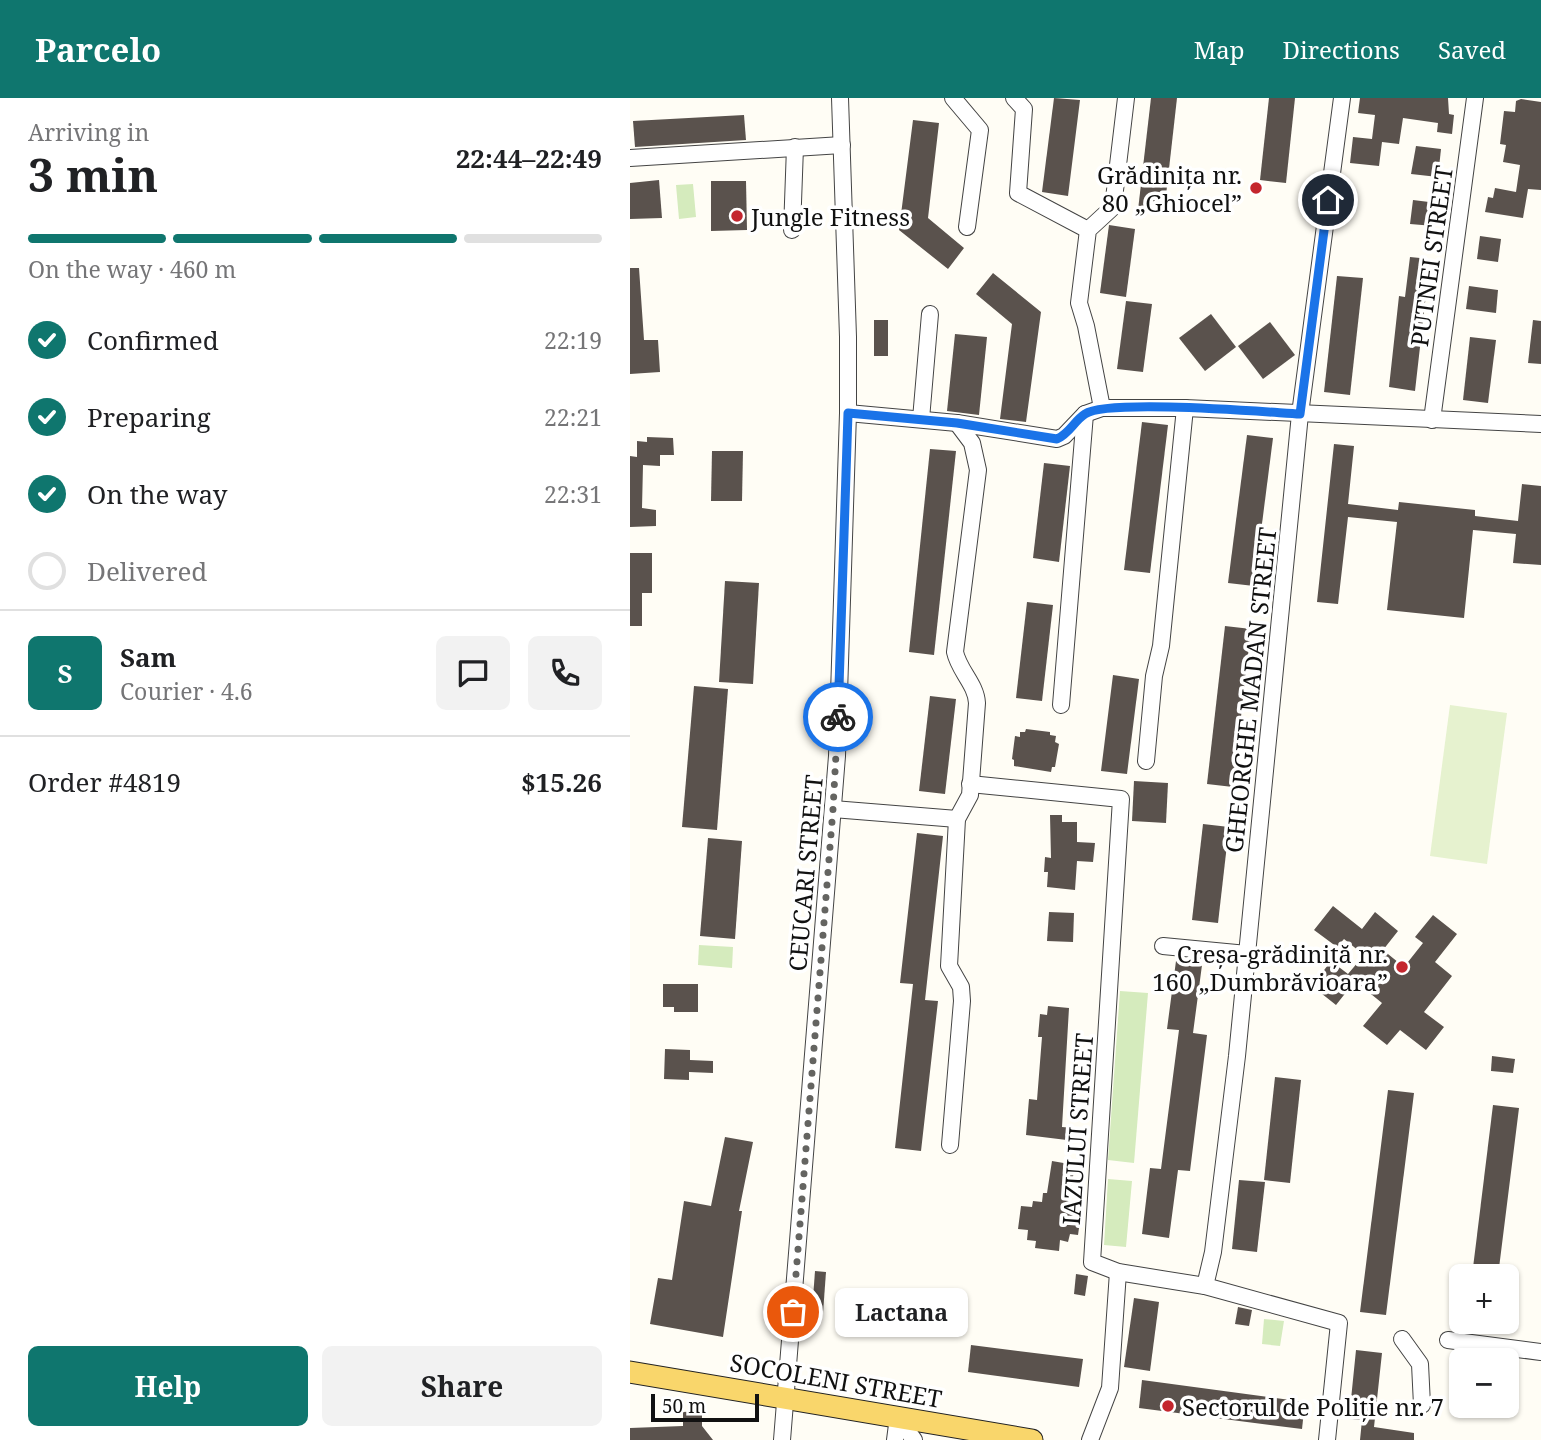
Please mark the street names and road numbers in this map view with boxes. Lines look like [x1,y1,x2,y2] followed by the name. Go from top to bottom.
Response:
[1402,163,1460,349] street label: PUTNEI STREET
[1216,525,1284,854] street label: GHEORGHE MADAN STREET
[780,773,830,973] street label: CEUCARI STREET
[1054,1032,1100,1226] street label: IAZULUI STREET
[728,1345,945,1415] street label: SOCOLENI STREET

